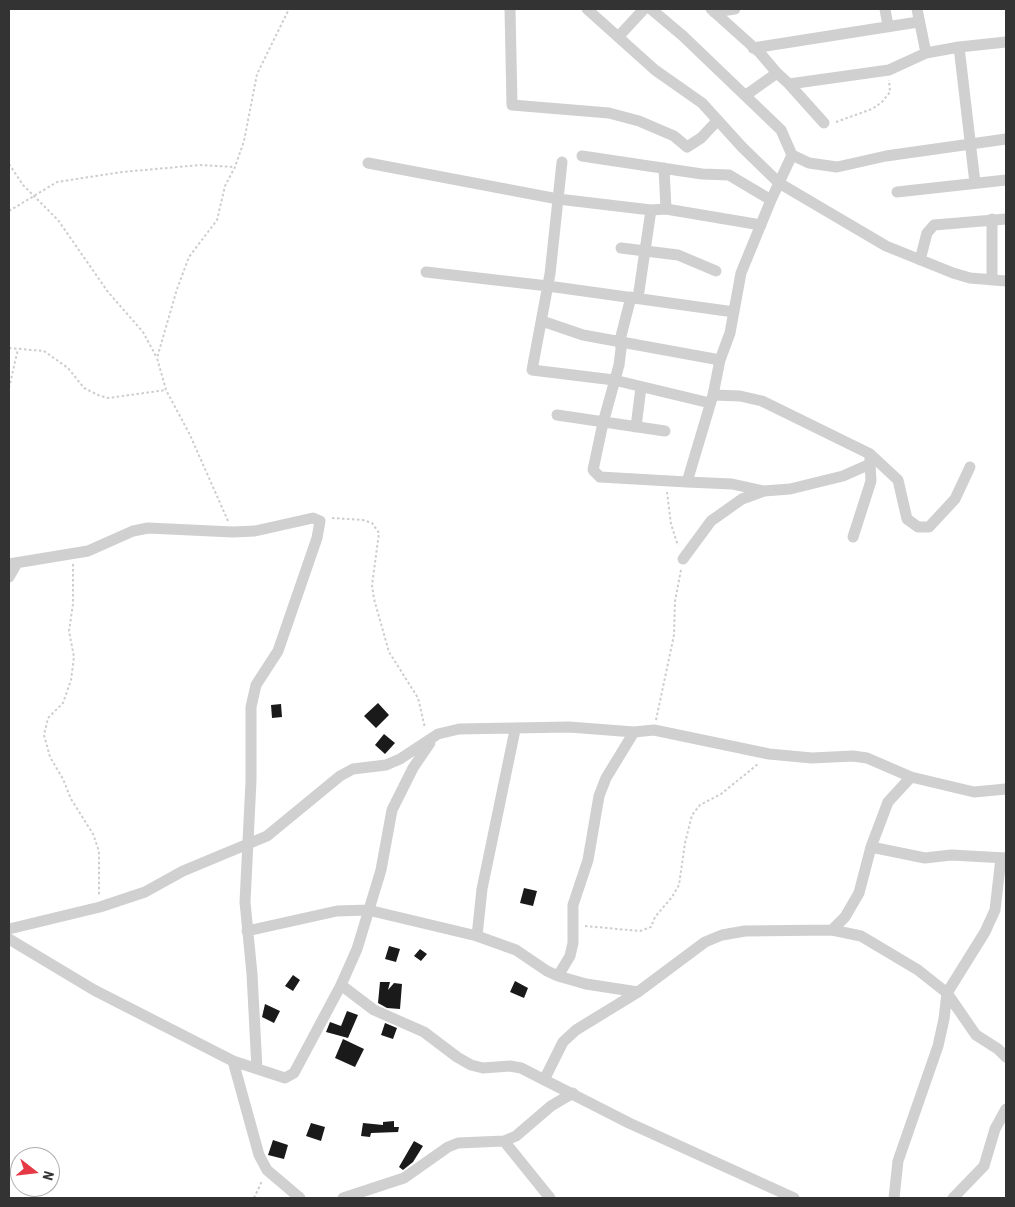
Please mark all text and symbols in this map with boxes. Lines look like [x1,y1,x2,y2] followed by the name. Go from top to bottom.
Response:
[10,1147,60,1197] north arrow
[40,1170,57,1182] text: N

